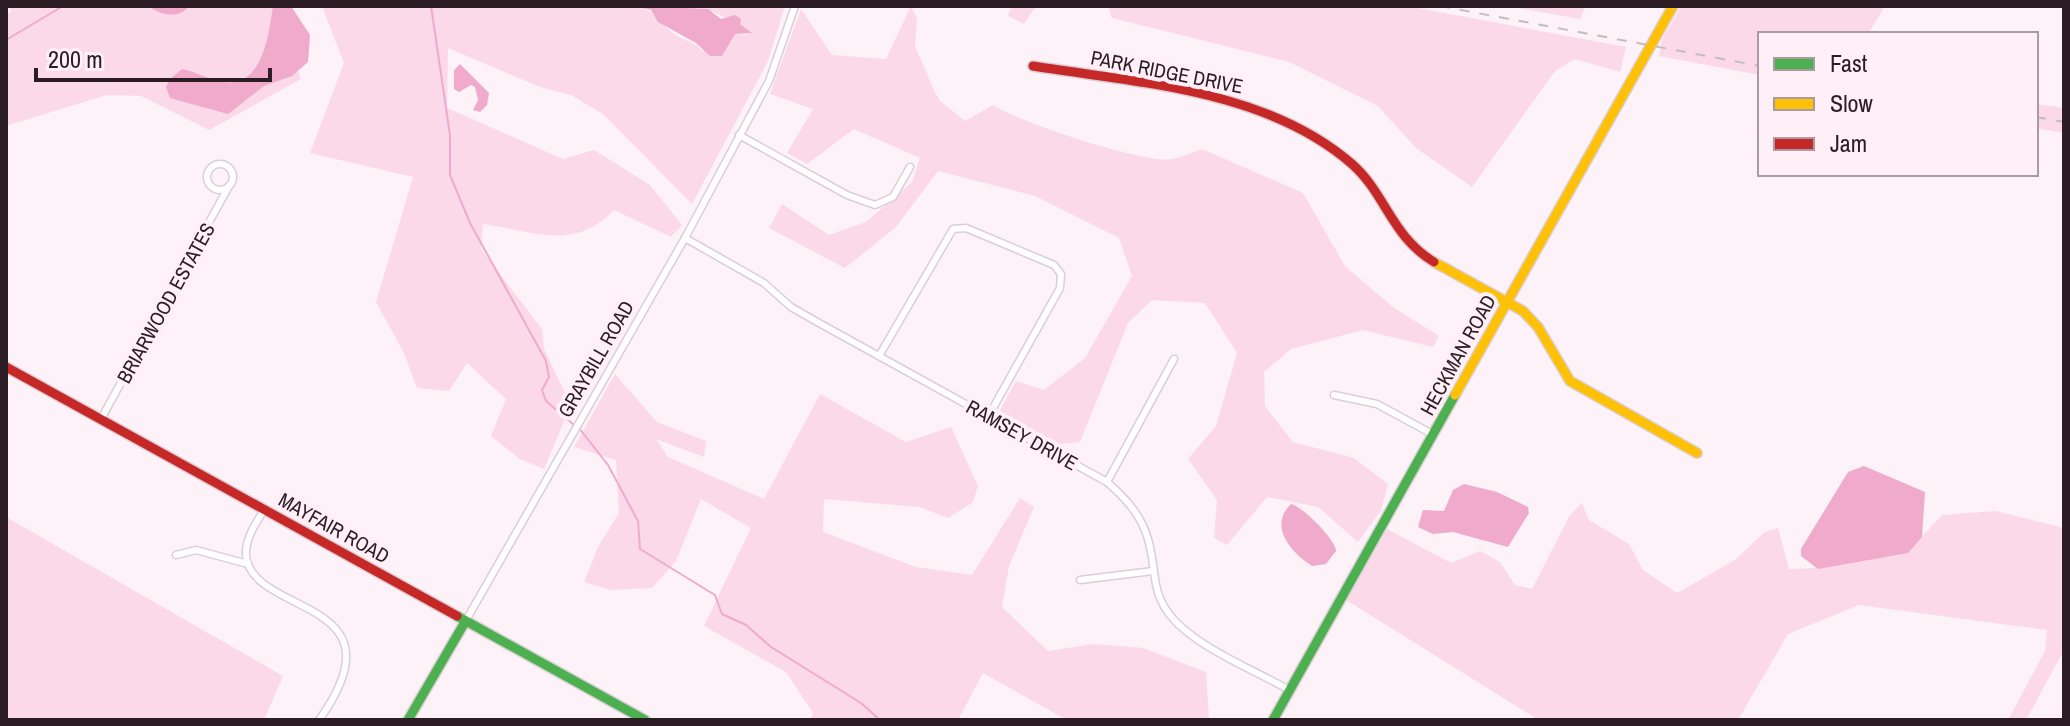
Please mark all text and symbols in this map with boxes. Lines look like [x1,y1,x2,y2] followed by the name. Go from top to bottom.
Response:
[36,32,270,82] scale bar
[1758,32,2038,176] legend
[48,43,103,75] text: 200 m
[1089,44,1246,100] street label: PARK RIDGE DRIVE
[1830,47,1868,79] text: Fast
[1830,87,1873,119] text: Slow
[1830,127,1867,159] text: Jam
[110,218,221,388] street label: BRIARWOOD ESTATES
[1413,290,1502,420] street label: HECKMAN ROAD
[551,296,640,422] street label: GRAYBILL ROAD
[962,393,1083,476] street label: RAMSEY DRIVE
[274,486,394,569] street label: MAYFAIR ROAD

